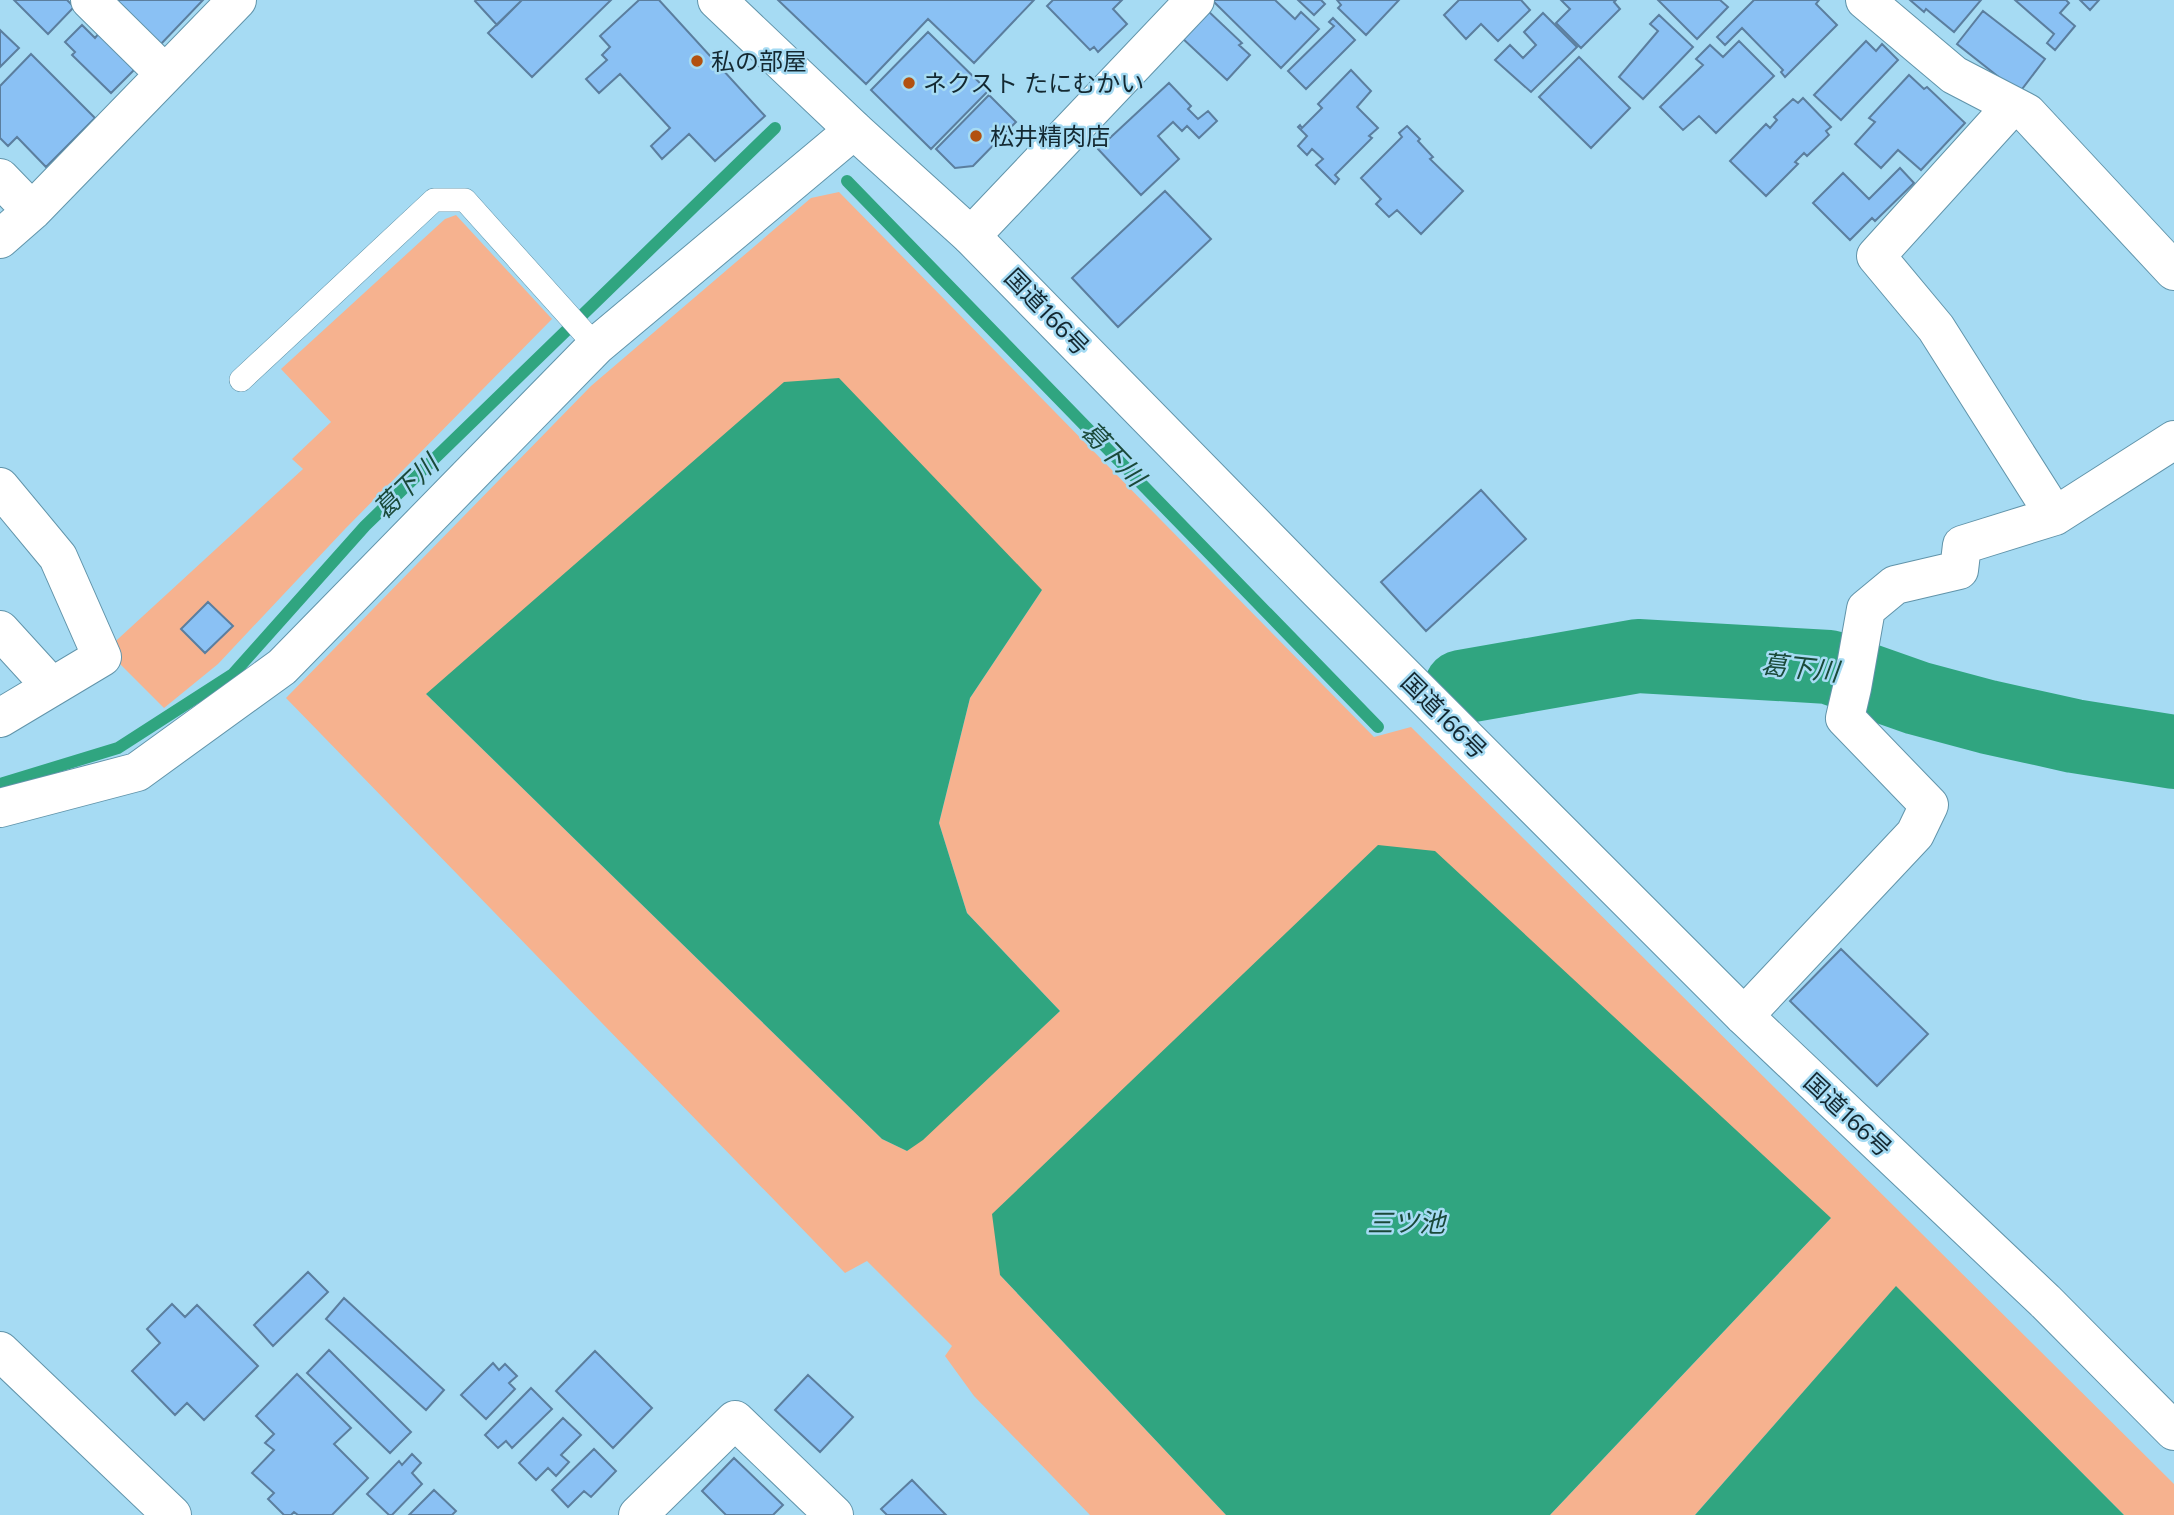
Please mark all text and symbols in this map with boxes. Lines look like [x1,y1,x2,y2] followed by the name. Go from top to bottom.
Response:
[711,47,807,76] place label: 私の部屋
[689,53,705,69] marker: 私の部屋
[923,69,1144,98] place label: ネクスト たにむかい
[901,75,917,91] marker: ネクスト たにむかい
[990,122,1110,151] place label: 松井精肉店
[968,128,984,144] marker: 松井精肉店
[999,263,1095,361] street label: 国道166号
[1074,415,1154,495] water label: 葛下川
[367,446,447,526] water label: 葛下川
[1760,648,1843,688] water label: 葛下川
[1395,667,1493,765] street label: 国道166号
[1798,1067,1898,1163] street label: 国道166号
[1367,1207,1448,1239] water label: 三ツ池

